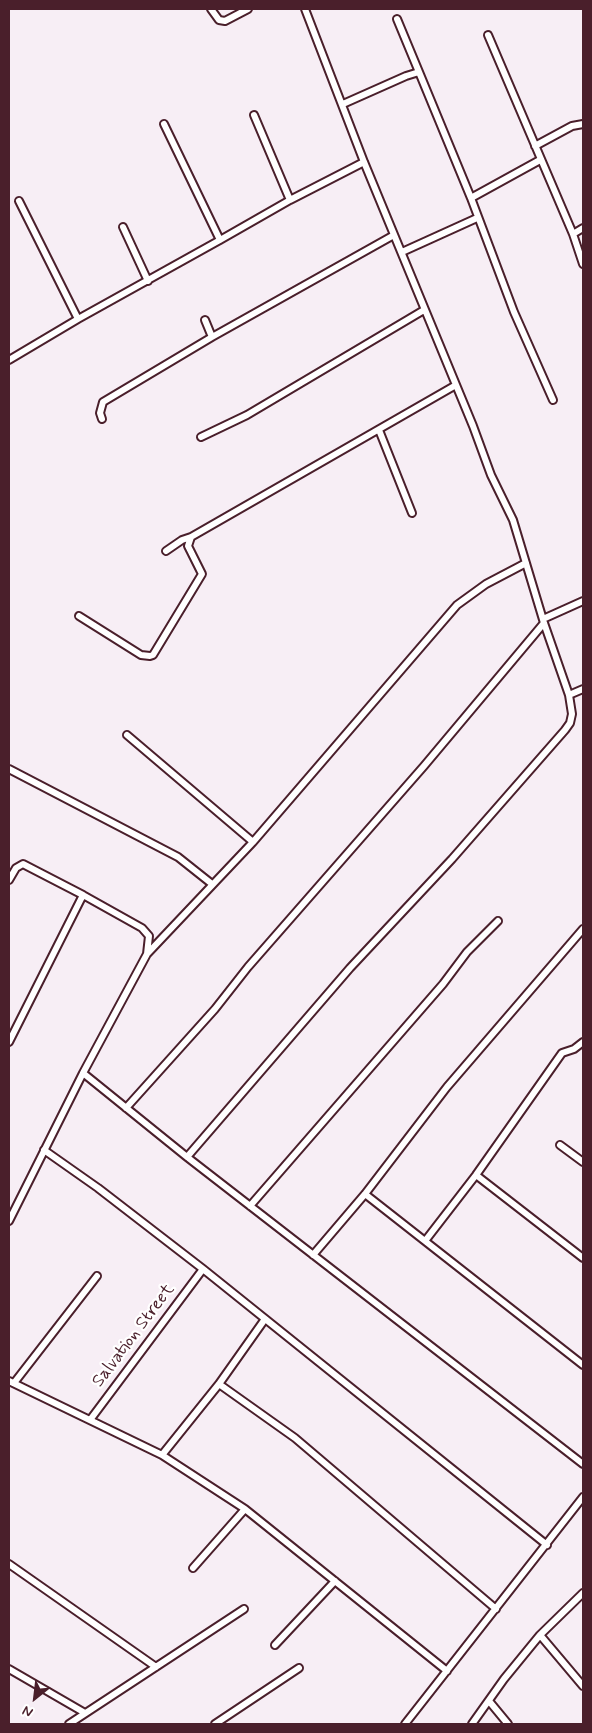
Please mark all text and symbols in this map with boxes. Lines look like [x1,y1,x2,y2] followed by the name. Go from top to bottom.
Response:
[88,1280,180,1392] street label: Salvation Street
[10,1673,60,1723] north arrow
[19,1701,36,1721] text: N

